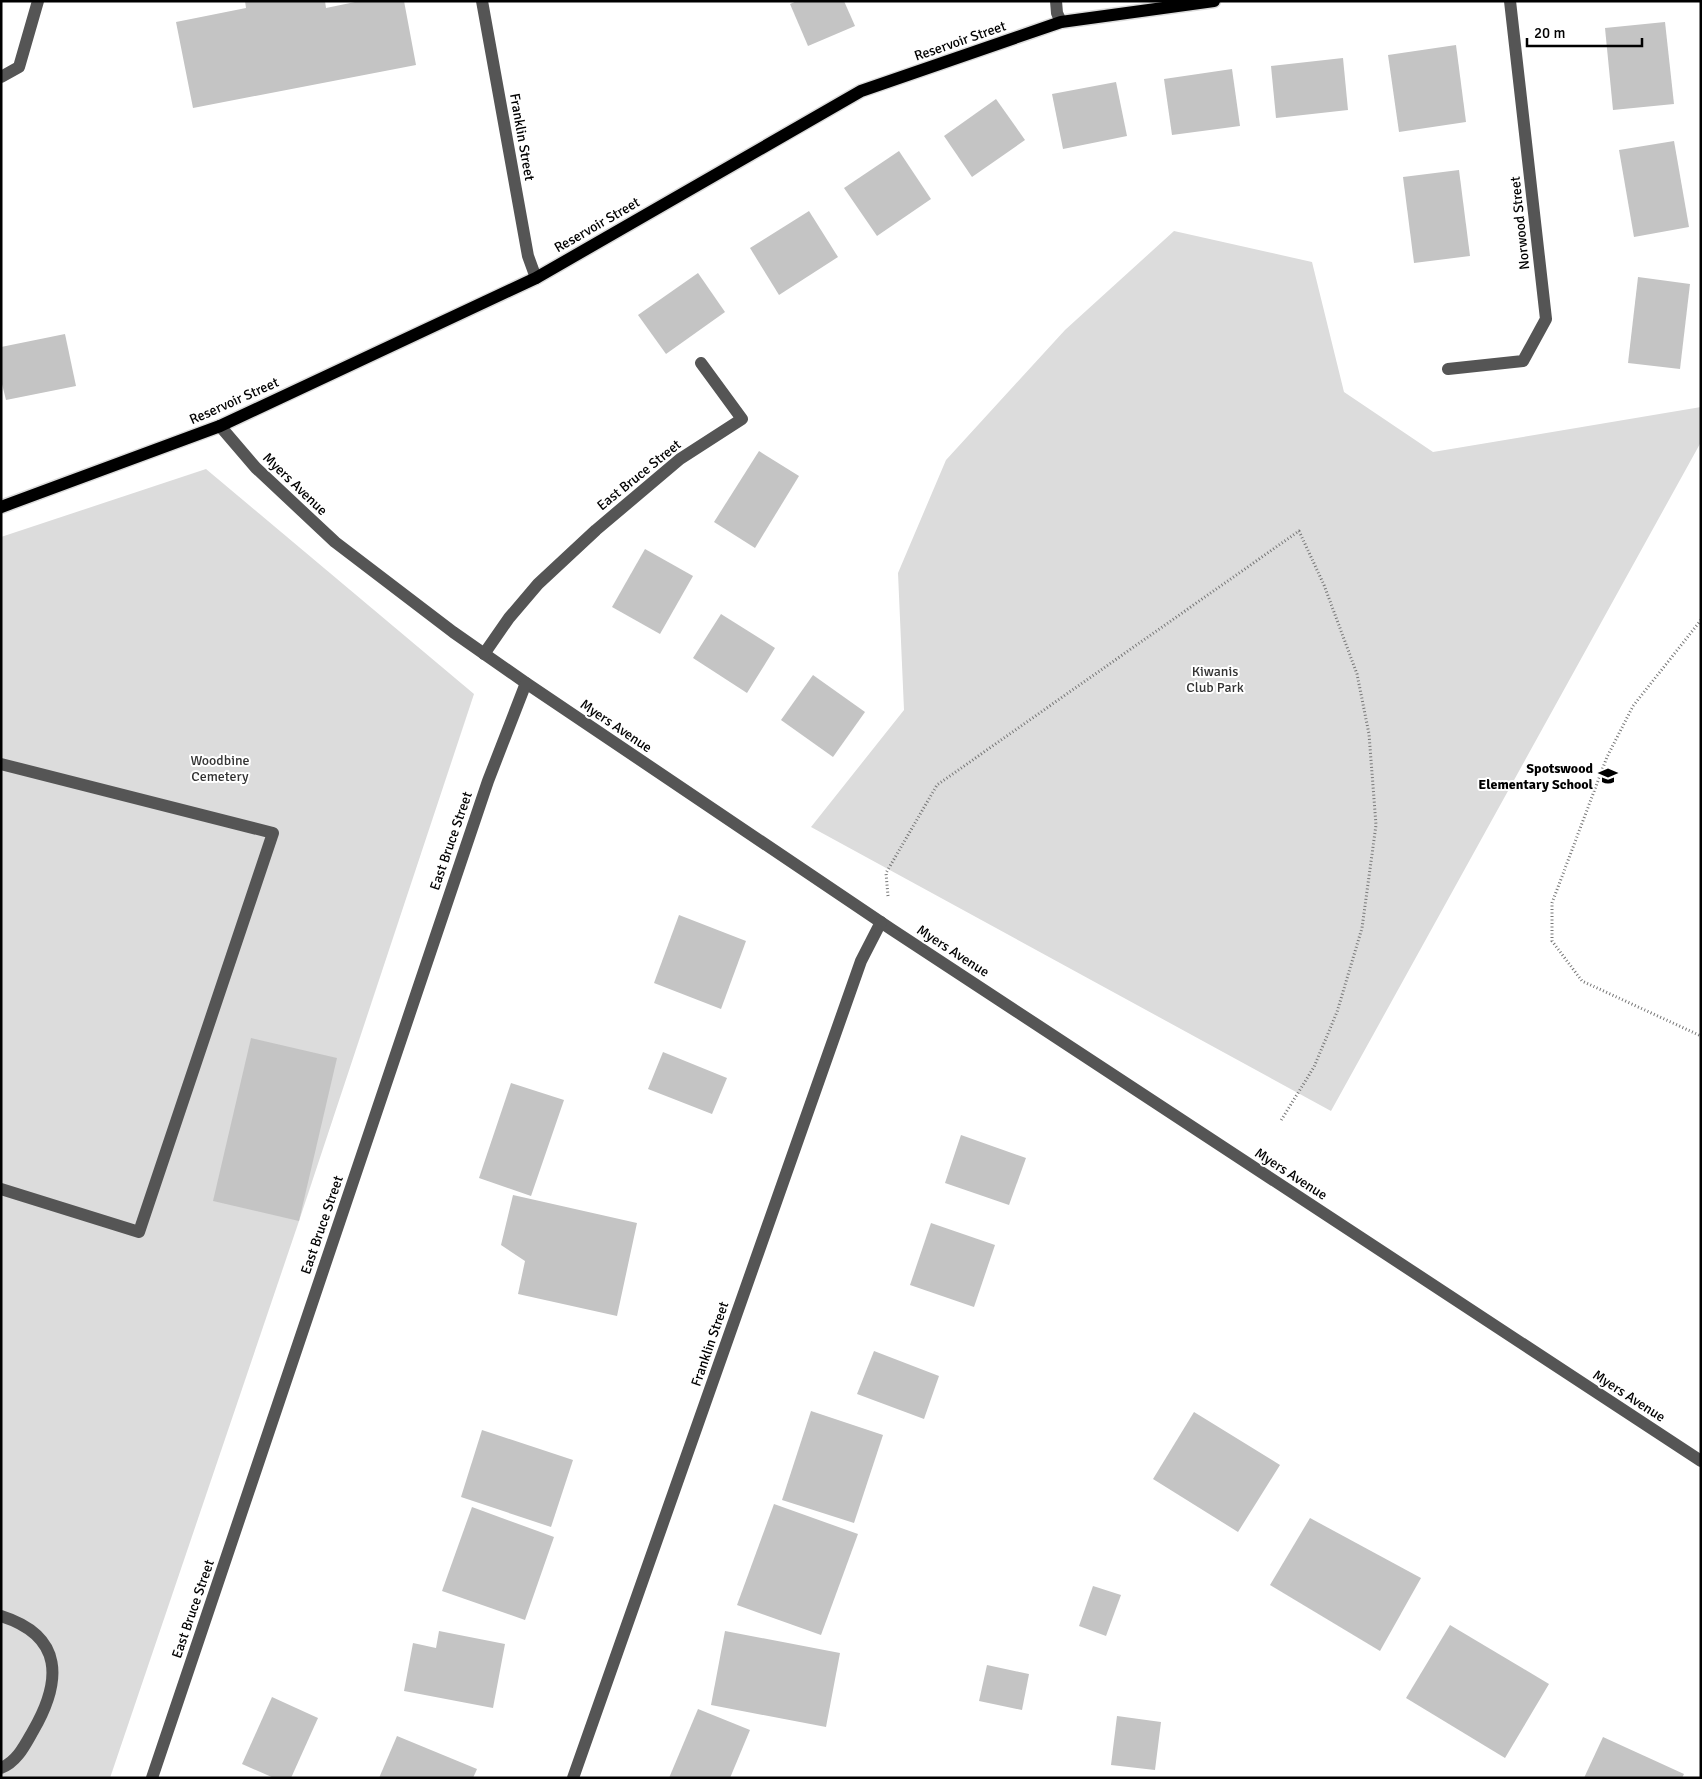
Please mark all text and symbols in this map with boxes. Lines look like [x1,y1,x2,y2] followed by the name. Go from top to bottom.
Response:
[1527,15,1642,47] scale bar
[912,17,1008,65] street label: Reservoir Street
[1534,24,1565,42] text: 20 m
[506,92,538,182] street label: Franklin Street
[1507,175,1533,270] street label: Norwood Street
[551,194,643,256] street label: Reservoir Street
[187,374,281,428] street label: Reservoir Street
[594,436,685,514] street label: East Bruce Street
[259,449,331,519] street label: Myers Avenue
[1186,663,1244,696] park label: Kiwanis Club Park
[577,696,655,756] street label: Myers Avenue
[190,752,250,785] park label: Woodbine Cemetery
[1478,760,1594,793] place label: Spotswood Elementary School
[1597,765,1619,787] school or university icon: Spotswood Elementary School
[426,789,476,893] street label: East Bruce Street
[914,921,992,981] street label: Myers Avenue
[1252,1144,1330,1204] street label: Myers Avenue
[297,1173,347,1277] street label: East Bruce Street
[688,1299,732,1389] street label: Franklin Street
[1590,1366,1668,1426] street label: Myers Avenue
[168,1557,218,1661] street label: East Bruce Street

